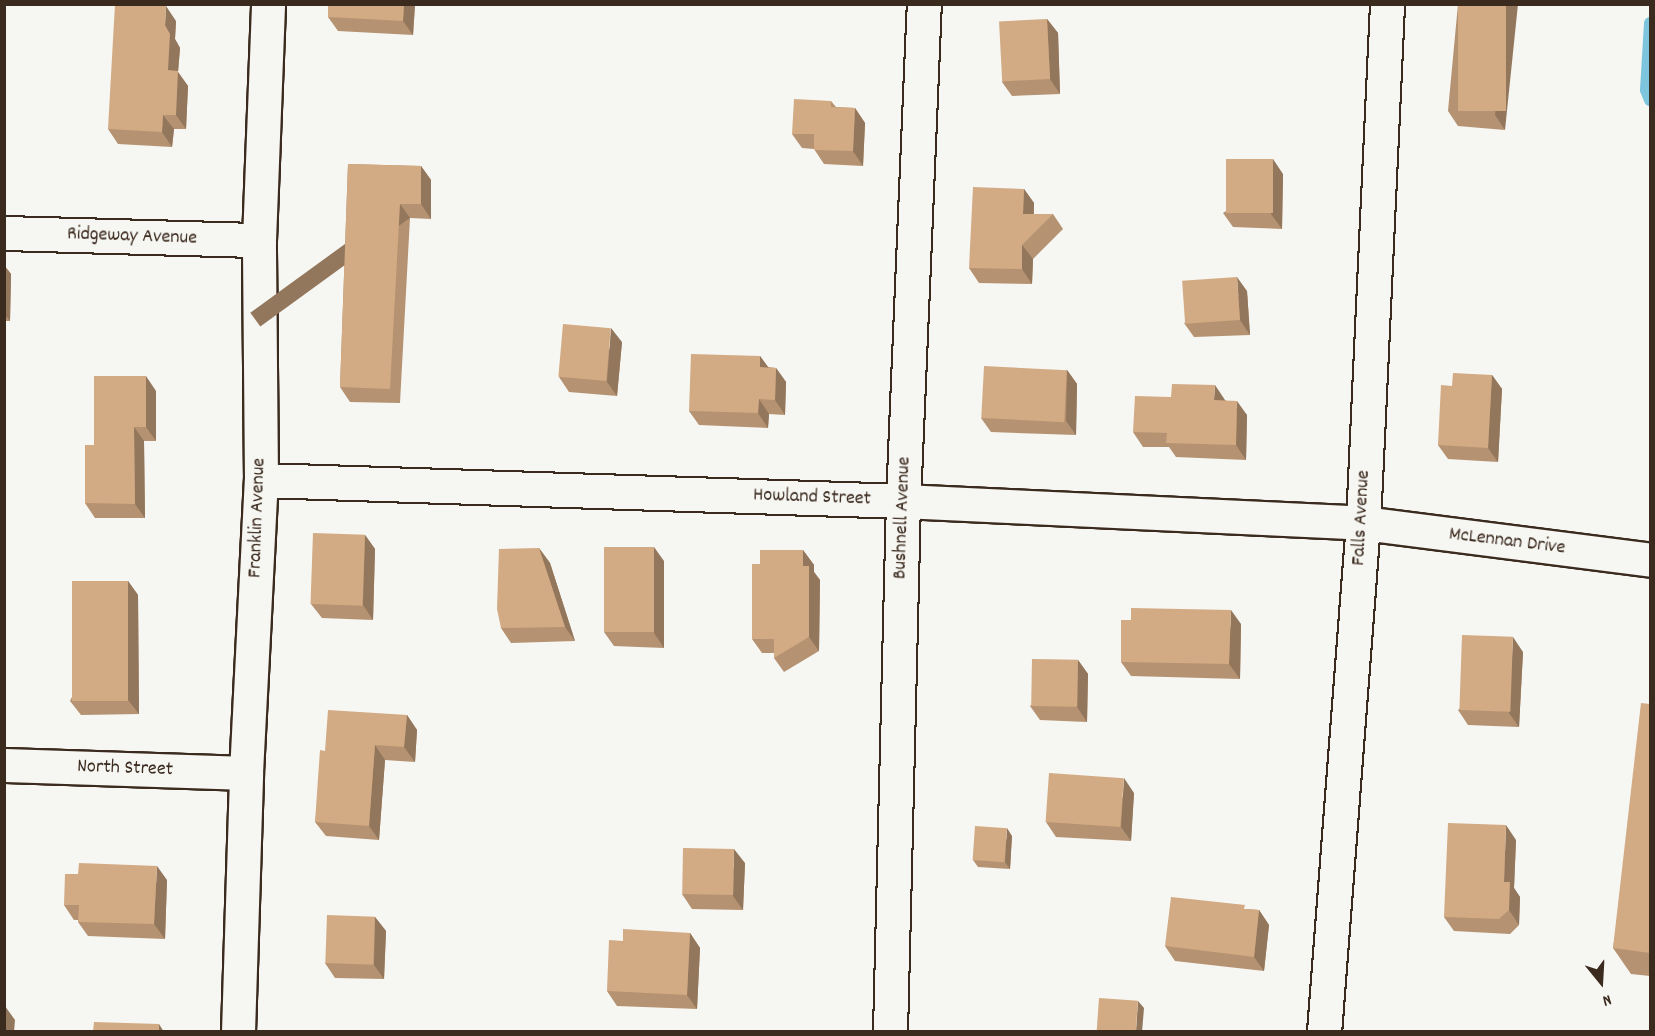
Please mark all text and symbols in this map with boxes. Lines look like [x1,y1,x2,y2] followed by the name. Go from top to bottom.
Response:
[67,223,197,251] street label: Ridgeway Avenue
[889,456,917,580] street label: Bushnell Avenue
[244,458,272,578] street label: Franklin Avenue
[1348,470,1376,566] street label: Falls Avenue
[753,484,871,512] street label: Howland Street
[1447,523,1567,561] street label: McLennan Drive
[77,755,173,783] street label: North Street
[1571,952,1631,1012] north arrow
[1599,987,1614,1012] text: N

